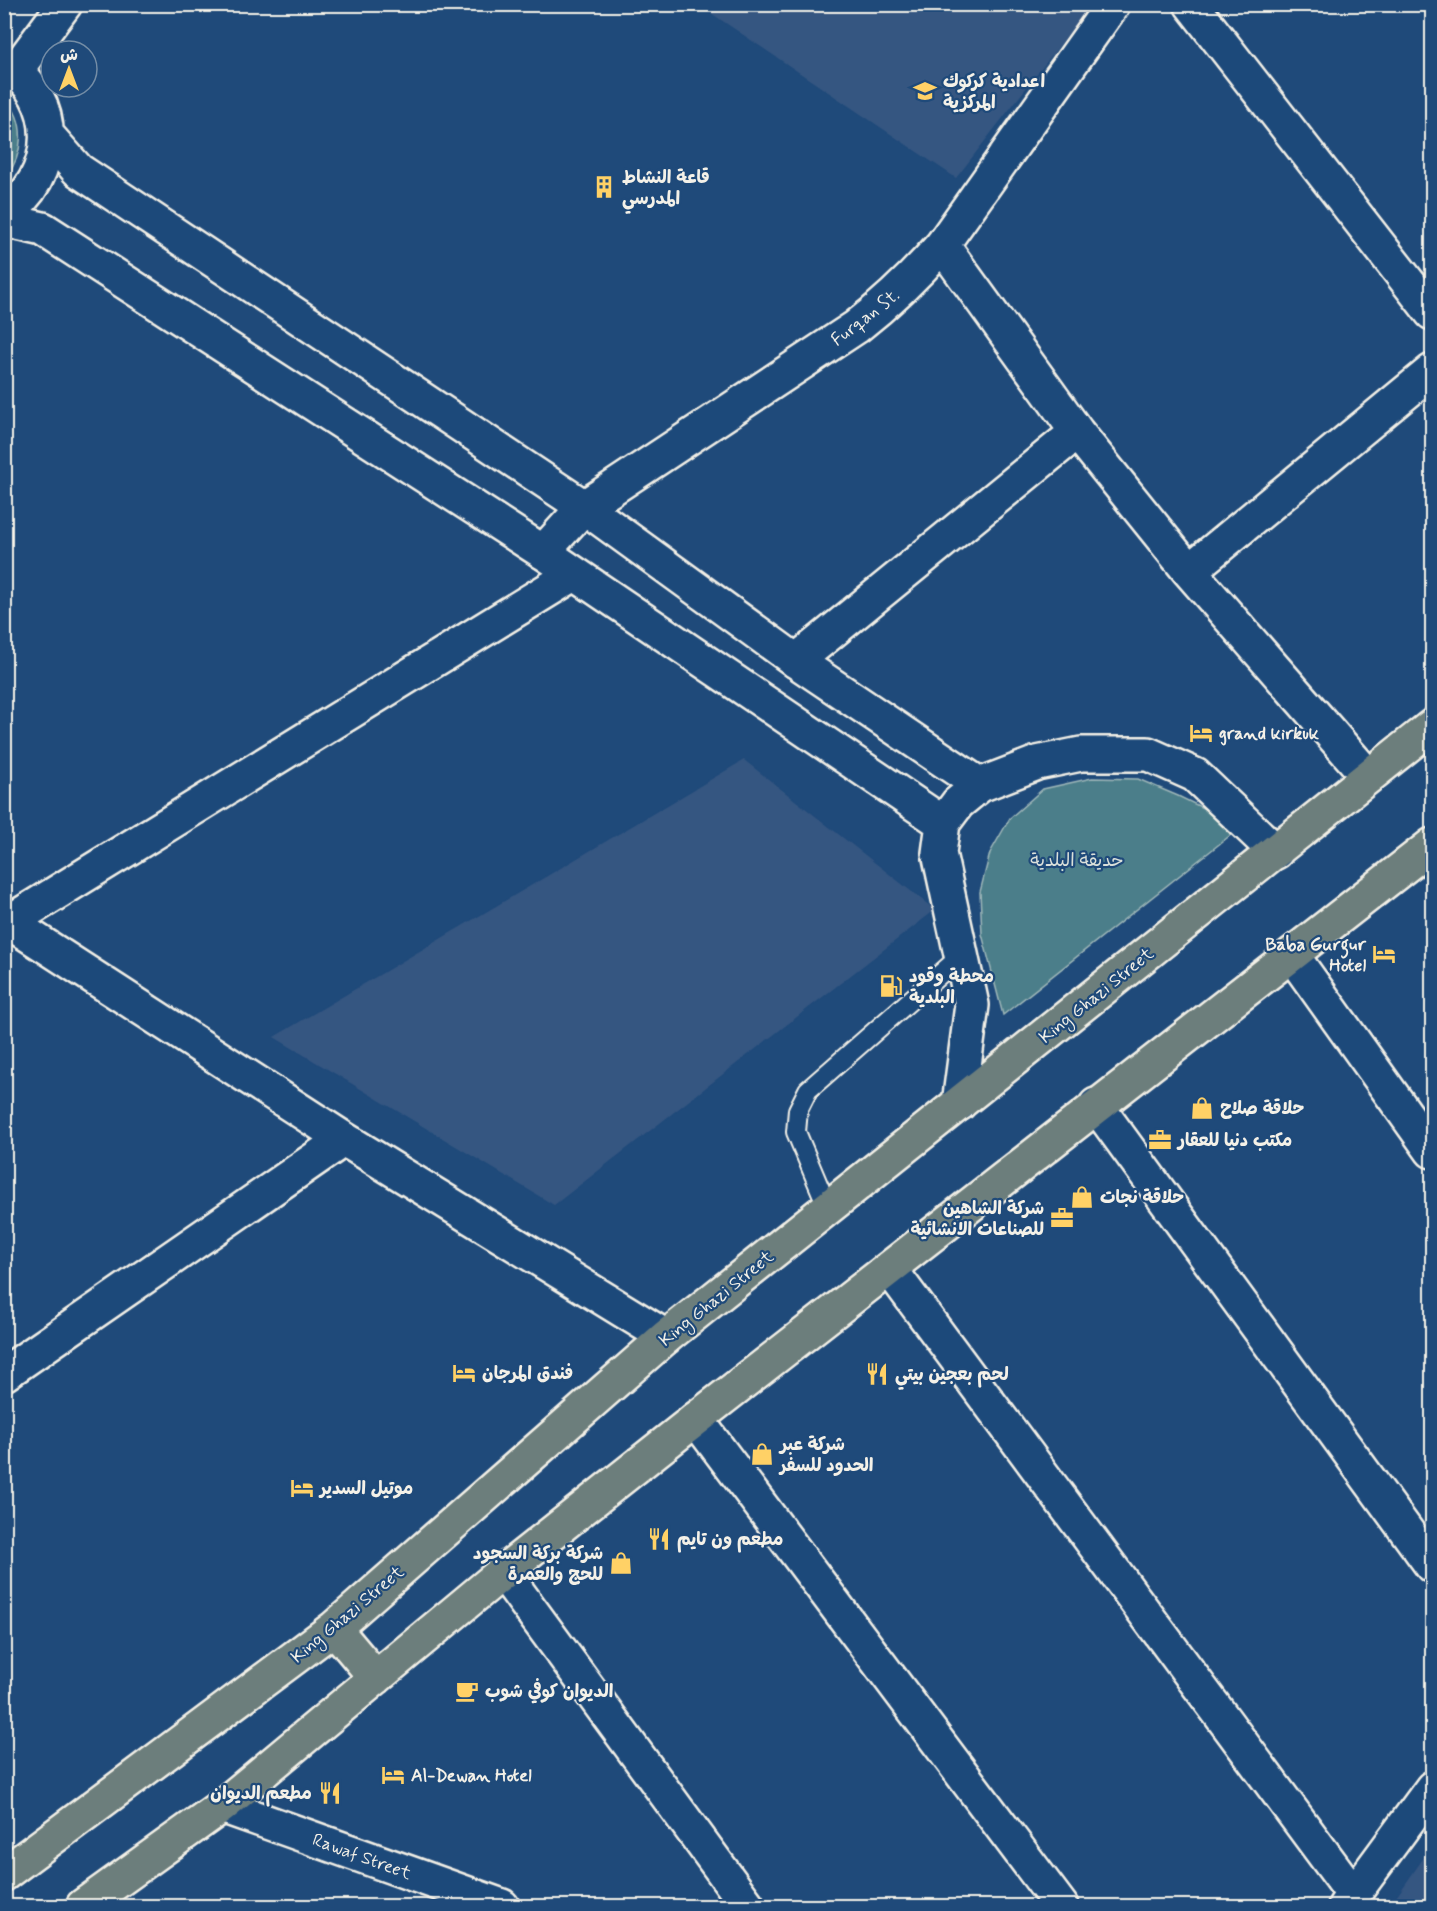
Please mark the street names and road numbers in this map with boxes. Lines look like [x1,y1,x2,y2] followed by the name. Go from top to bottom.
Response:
[826,283,905,352] street label: Furqan St.
[1034,942,1160,1050] street label: King Ghazi Street
[654,1245,780,1353] street label: King Ghazi Street
[286,1560,410,1670] street label: King Ghazi Street
[309,1828,415,1886] street label: Rawaf Street

